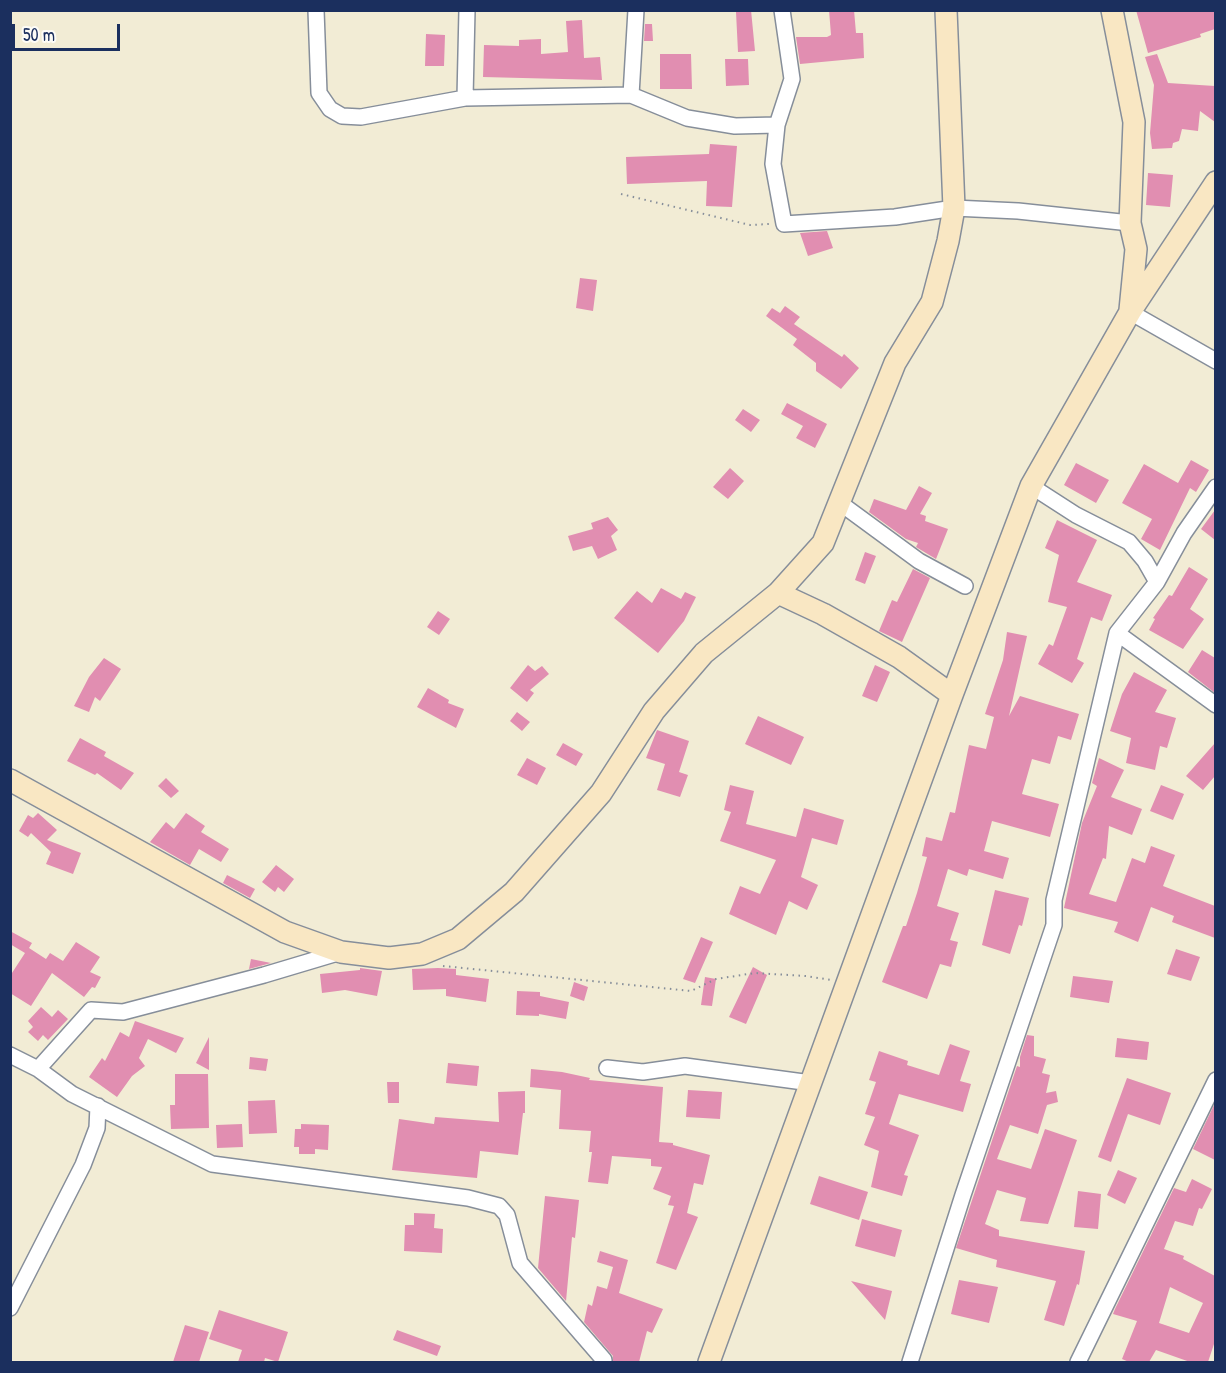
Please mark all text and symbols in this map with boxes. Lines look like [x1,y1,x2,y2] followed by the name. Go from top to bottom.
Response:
[15,12,123,50] scale bar
[23,22,55,47] text: 50 m

